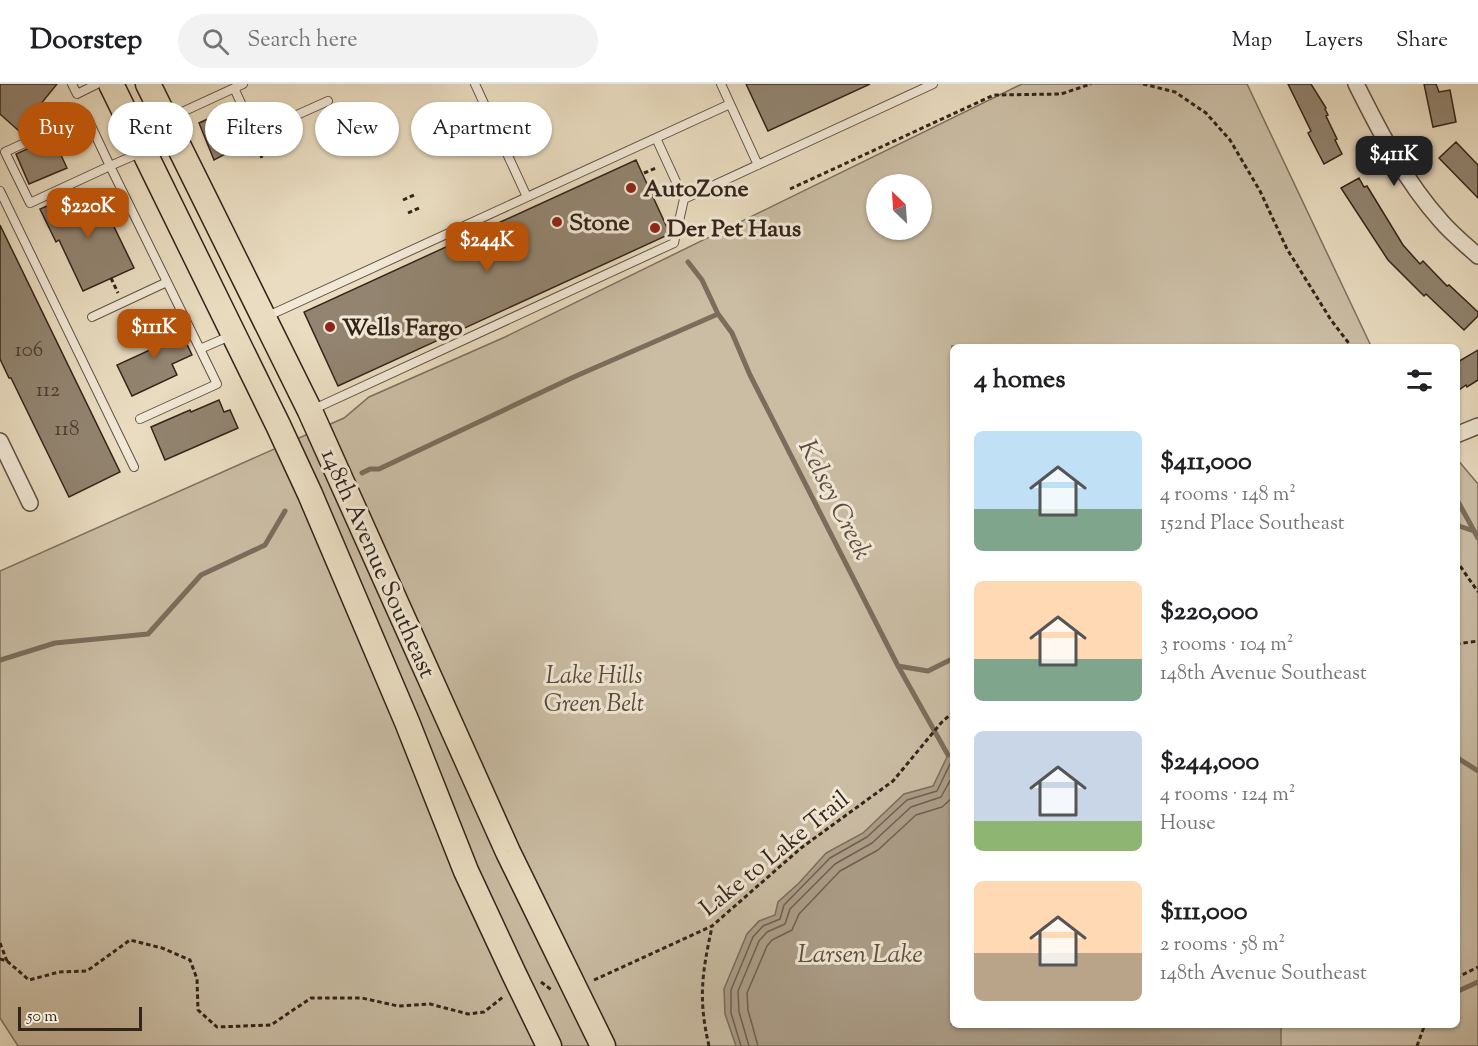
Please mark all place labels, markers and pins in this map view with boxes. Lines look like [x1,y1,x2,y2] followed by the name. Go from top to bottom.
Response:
[1352,136,1436,187] pin: $411K
[643,173,749,207] place label: AutoZone
[624,181,638,195] marker: AutoZone
[46,188,130,239] pin: $220K
[569,207,630,241] place label: Stone
[667,213,801,247] place label: Der Pet Haus
[550,215,564,229] marker: Stone
[648,221,662,235] marker: Der Pet Haus
[445,222,529,273] pin: $244K
[112,309,196,360] pin: $111K
[342,312,463,346] place label: Wells Fargo
[323,320,337,334] marker: Wells Fargo

